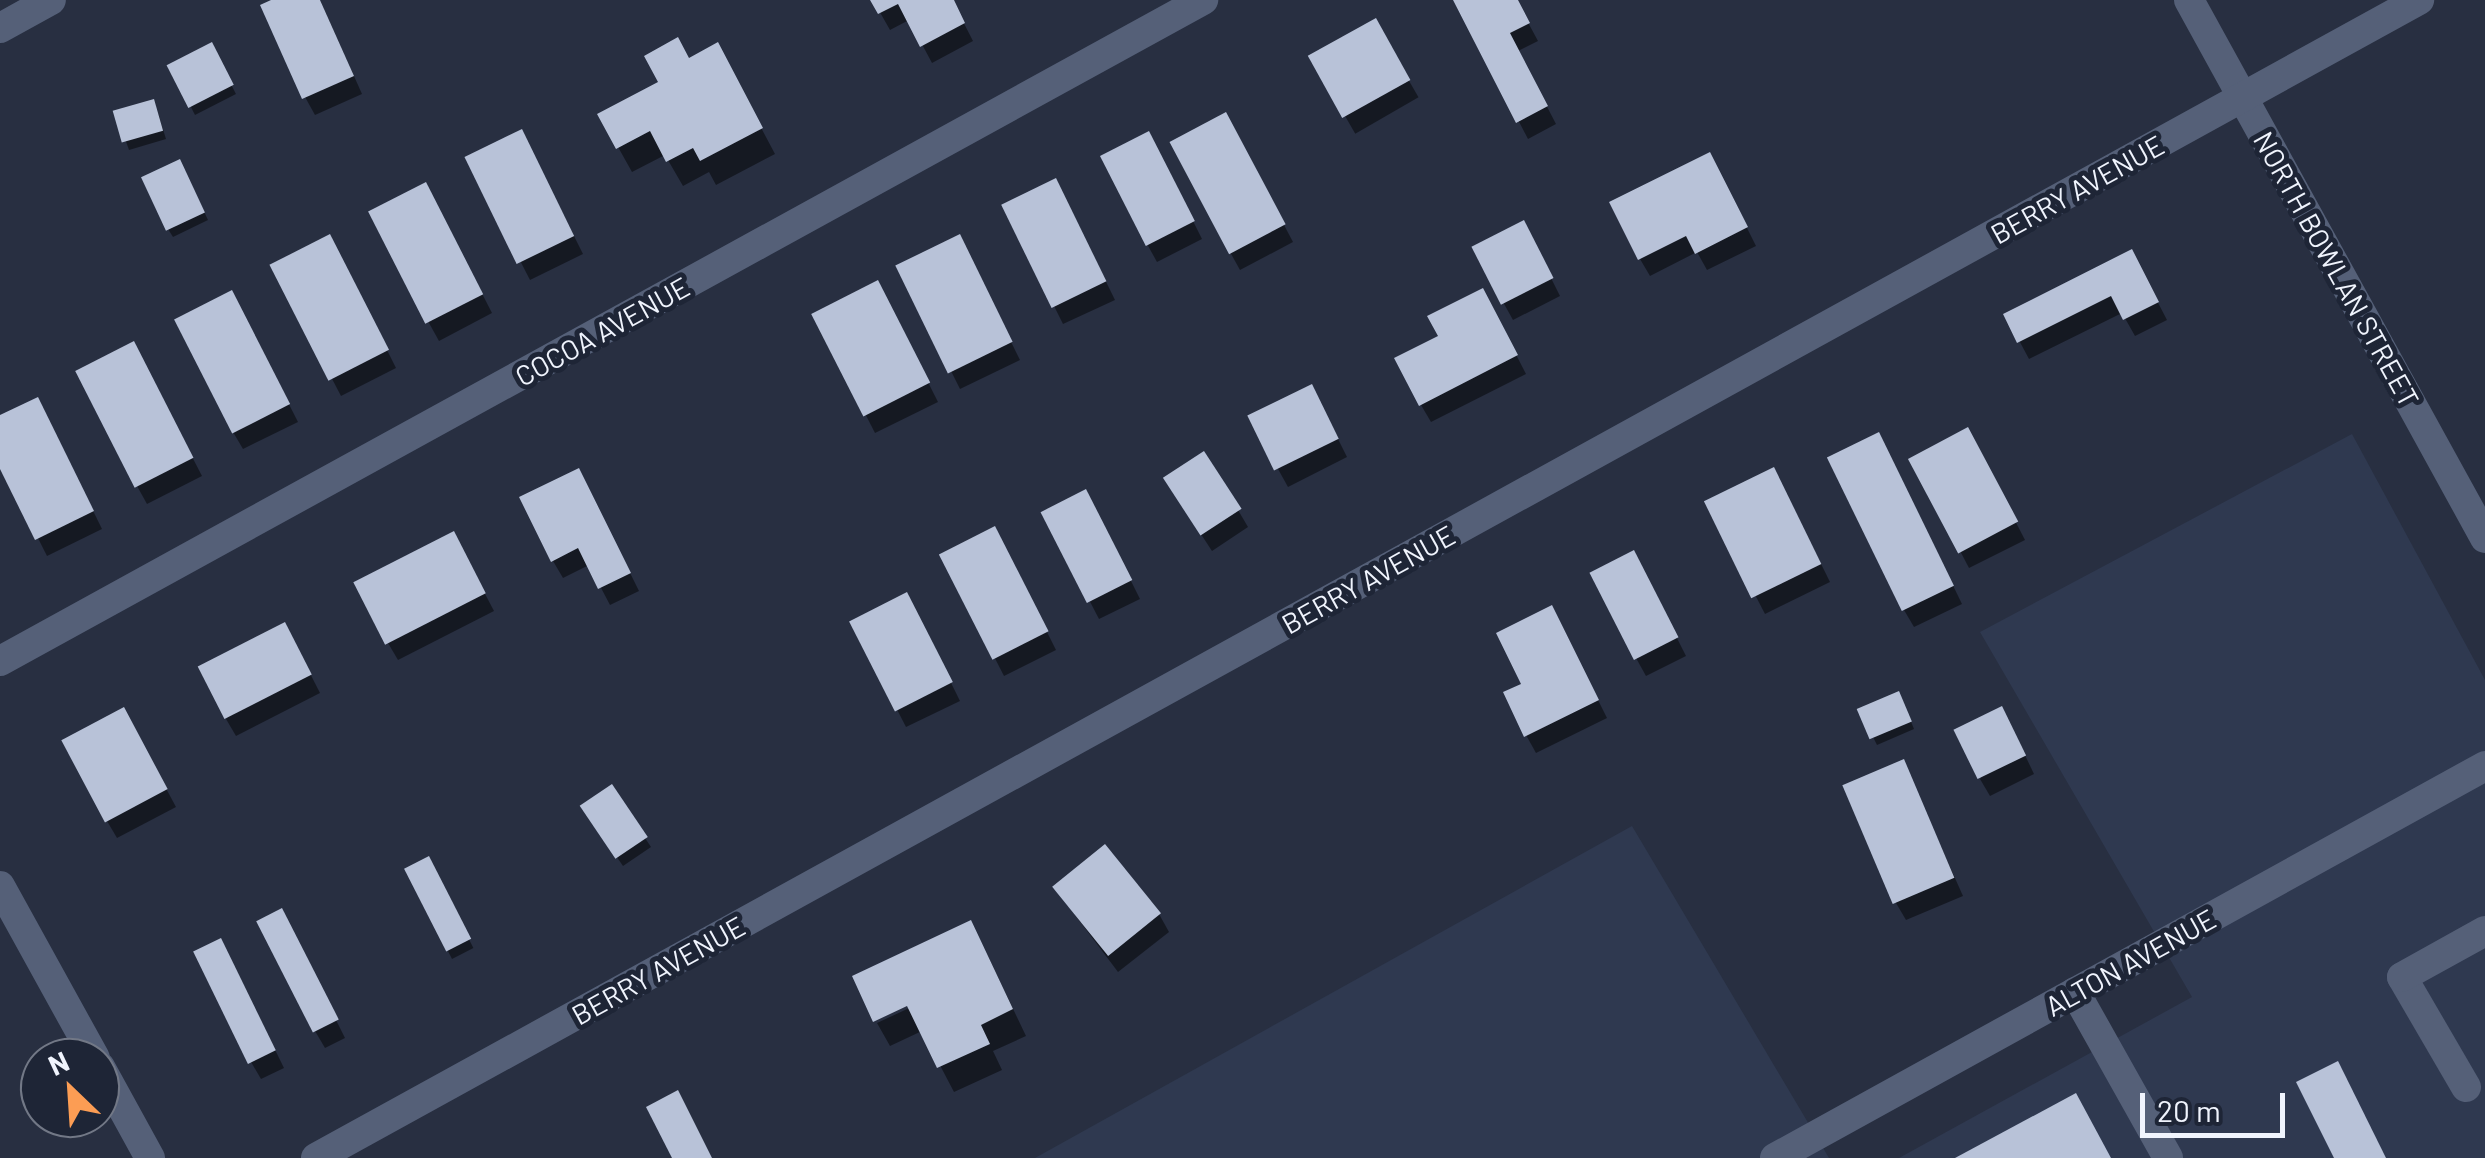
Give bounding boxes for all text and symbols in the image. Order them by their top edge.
street label: NORTH BOWLAN STREET [2247,125,2427,413]
street label: BERRY AVENUE [1985,128,2169,250]
street label: COCOA AVENUE [509,269,695,393]
street label: BERRY AVENUE [1276,518,1460,640]
street label: ALTON AVENUE [2039,901,2221,1023]
street label: BERRY AVENUE [566,909,750,1031]
north arrow [20,1038,120,1138]
text: N [43,1043,74,1082]
scale bar [2145,1073,2290,1135]
text: 20 m [2157,1092,2221,1128]

